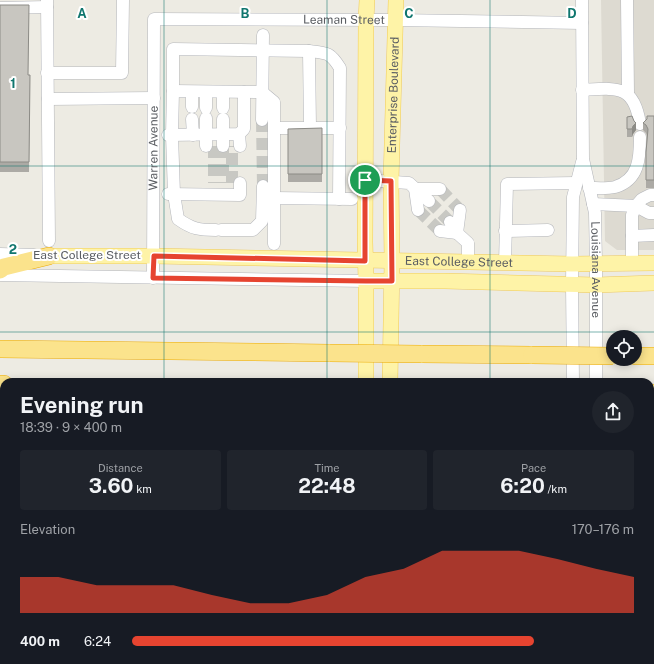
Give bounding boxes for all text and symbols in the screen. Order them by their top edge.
text: A [77,6,87,21]
text: B [241,6,250,21]
text: C [404,6,414,21]
text: D [567,6,577,21]
street label: Leaman Street [303,13,385,27]
street label: Enterprise Boulevard [385,36,402,154]
text: 1 [10,76,16,91]
street label: Warren Avenue [146,105,161,190]
pin [348,163,382,197]
icon: arrive [354,169,376,191]
street label: Louisiana Avenue [588,221,603,318]
text: 2 [9,242,17,257]
street label: East College Street [33,248,141,262]
street label: East College Street [405,254,513,270]
map controls [606,330,642,366]
button: locate [606,330,642,366]
button: share [592,391,634,433]
text: Evening run [20,392,144,418]
text: 18:39 · 9 × 400 m [20,420,122,435]
text: Distance [98,462,143,474]
text: Time [314,462,340,474]
text: Pace [521,462,546,474]
text: 3.60 [89,474,134,498]
text: 22:48 [298,474,356,498]
text: 6:20 [500,474,545,498]
text: km [134,483,152,495]
text: /km [545,483,567,495]
text: Elevation [20,522,75,537]
text: 170–176 m [572,522,634,537]
text: 400 m [20,634,60,649]
text: 6:24 [84,634,111,649]

